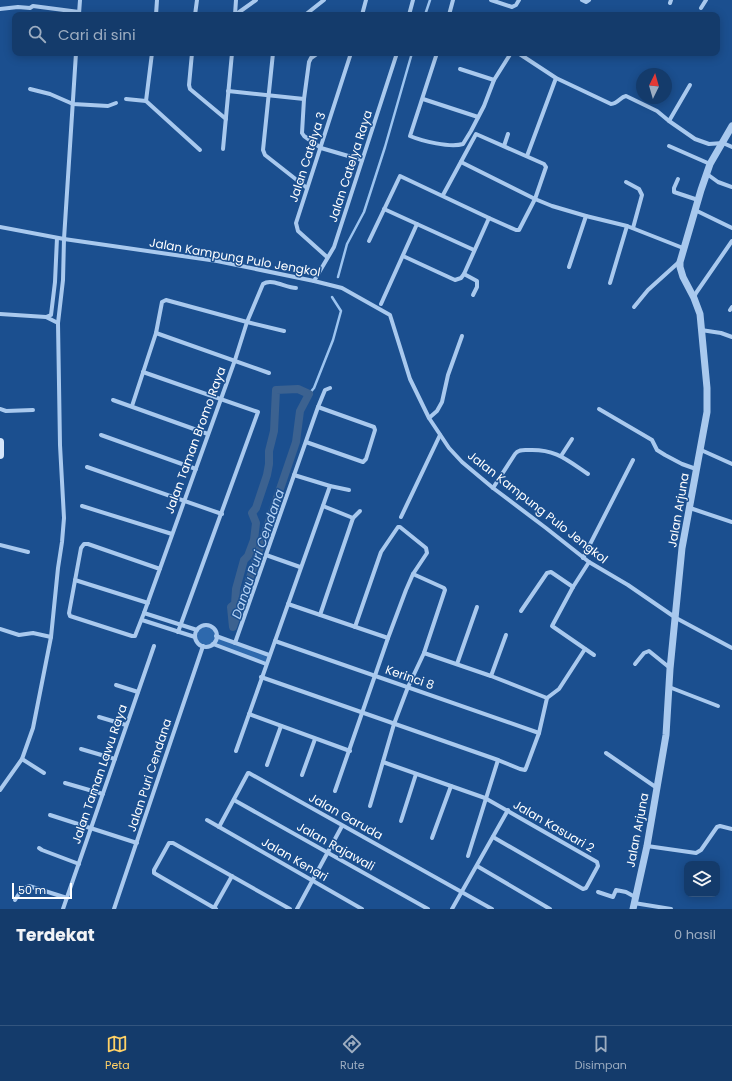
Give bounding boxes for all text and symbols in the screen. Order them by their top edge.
search box [12,12,720,56]
icon: search [26,23,48,45]
text: Cari di sini [58,24,136,45]
north arrow [636,68,672,104]
street label: Jalan Catelya Raya [324,108,376,224]
street label: Jalan Catelya 3 [284,110,330,204]
street label: Jalan Kampung Pulo Jengkol [148,234,322,280]
street label: Jalan Taman Bromo Raya [160,364,230,516]
street label: Jalan Kampung Pulo Jengkol [464,447,612,567]
street label: Jalan Arjuna [663,471,693,549]
water label: Danau Puri Cendana [227,486,289,621]
street label: Kerinci 8 [383,661,437,693]
street label: Jalan Taman Lawu Raya [67,702,131,846]
street label: Jalan Puri Cendana [123,716,175,834]
street label: Jalan Garuda [306,789,386,843]
street label: Jalan Arjuna [621,791,653,869]
street label: Jalan Kasuari 2 [510,796,598,856]
street label: Jalan Rajawali [294,818,378,874]
street label: Jalan Kenari [259,833,331,885]
map controls [684,861,720,897]
button: layers [684,861,720,897]
scale bar [12,881,72,900]
text: 50 m [18,882,46,898]
text: Terdekat [16,923,95,947]
text: 0 hasil [674,925,716,944]
tab: Peta [105,1033,130,1074]
tab: Rute [340,1033,365,1074]
tab: Disimpan [575,1033,627,1074]

